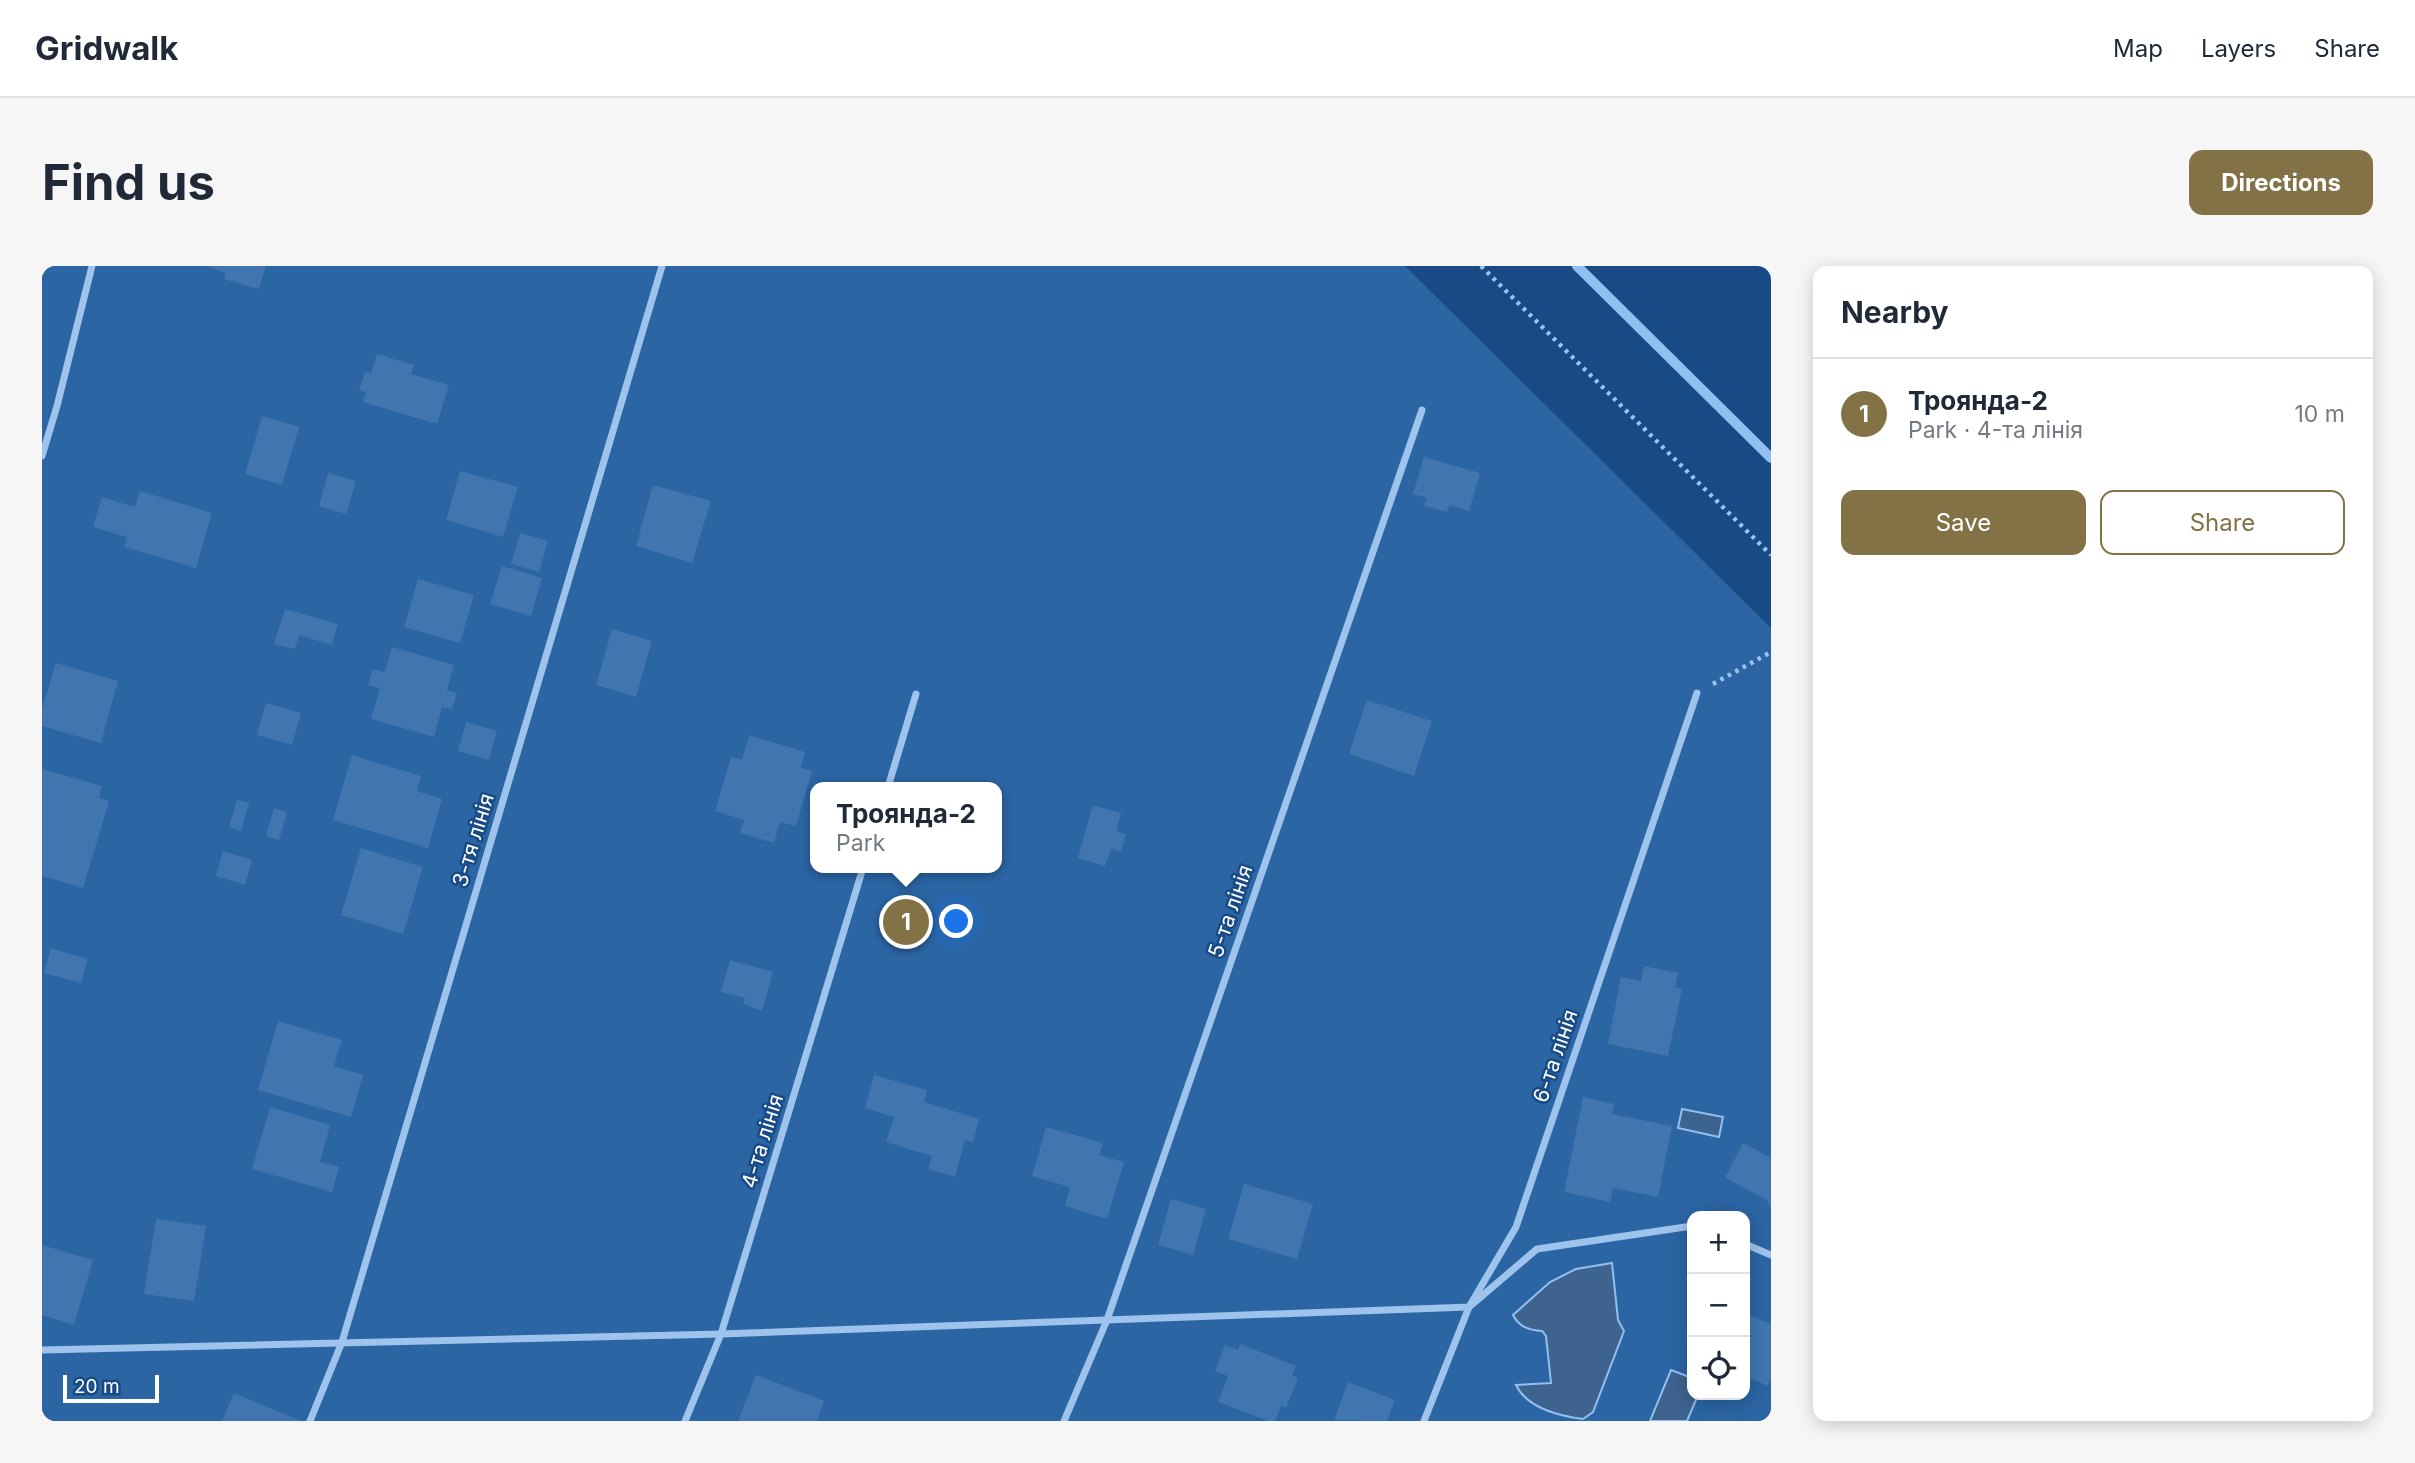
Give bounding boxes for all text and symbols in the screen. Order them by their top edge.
text: Gridwalk [35,28,178,68]
text: Map [2113,34,2163,63]
text: Layers [2201,34,2276,63]
text: Share [2314,34,2380,63]
button: Directions [2189,150,2373,215]
text: Find us [42,153,215,212]
text: Nearby [1841,294,1949,330]
text: Троянда-2 [1908,385,2048,416]
text: 1 [1859,400,1869,428]
text: 10 m [2295,400,2345,428]
text: Park · 4-та лінія [1908,416,2083,444]
button: Save [1841,490,2086,555]
button: Share [2100,490,2345,555]
popup [810,782,1002,873]
street label: 3-тя лінія [447,790,499,890]
text: Троянда-2 [836,798,976,829]
text: Park [836,829,885,857]
street label: 5-та лінія [1203,861,1257,961]
pin: 1 [883,896,929,948]
your location [939,904,973,938]
street label: 6-та лінія [1527,1006,1583,1106]
street label: 4-та лінія [736,1091,788,1191]
map controls [1687,1211,1750,1400]
button: + [1687,1211,1750,1274]
button: − [1687,1274,1750,1337]
button: locate [1687,1337,1750,1400]
scale bar [63,1372,159,1404]
text: 20 m [74,1375,120,1398]

